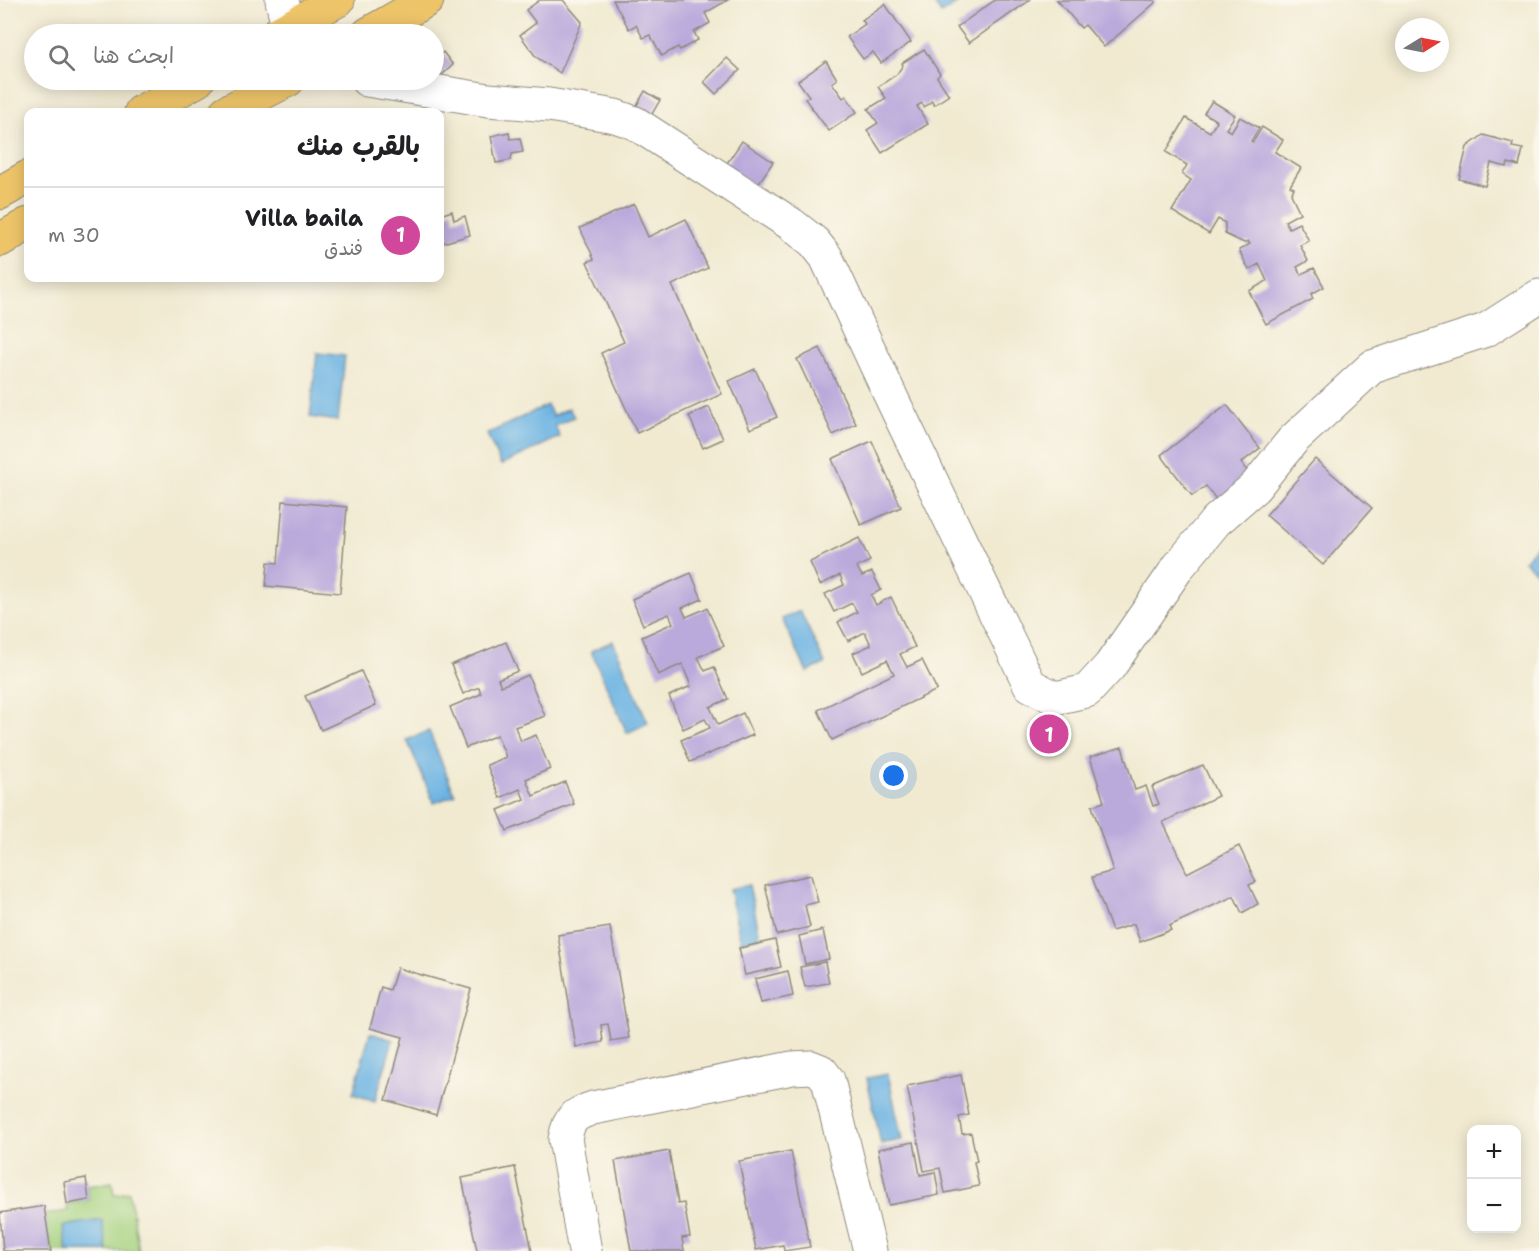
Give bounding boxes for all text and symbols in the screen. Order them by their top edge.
north arrow [1395,18,1449,72]
search box [24,24,444,90]
icon: search [45,41,78,74]
text: ابحث هنا [93,41,174,70]
text: بالقرب منك [297,128,420,163]
text: Villa baila [245,204,363,233]
text: 30 m [48,222,100,248]
text: 1 [396,222,405,248]
text: فندق [324,235,363,261]
pin: 1 [1030,712,1068,756]
your location [879,761,908,790]
map controls [1467,1125,1521,1233]
button: + [1467,1125,1521,1179]
button: − [1467,1179,1521,1233]

